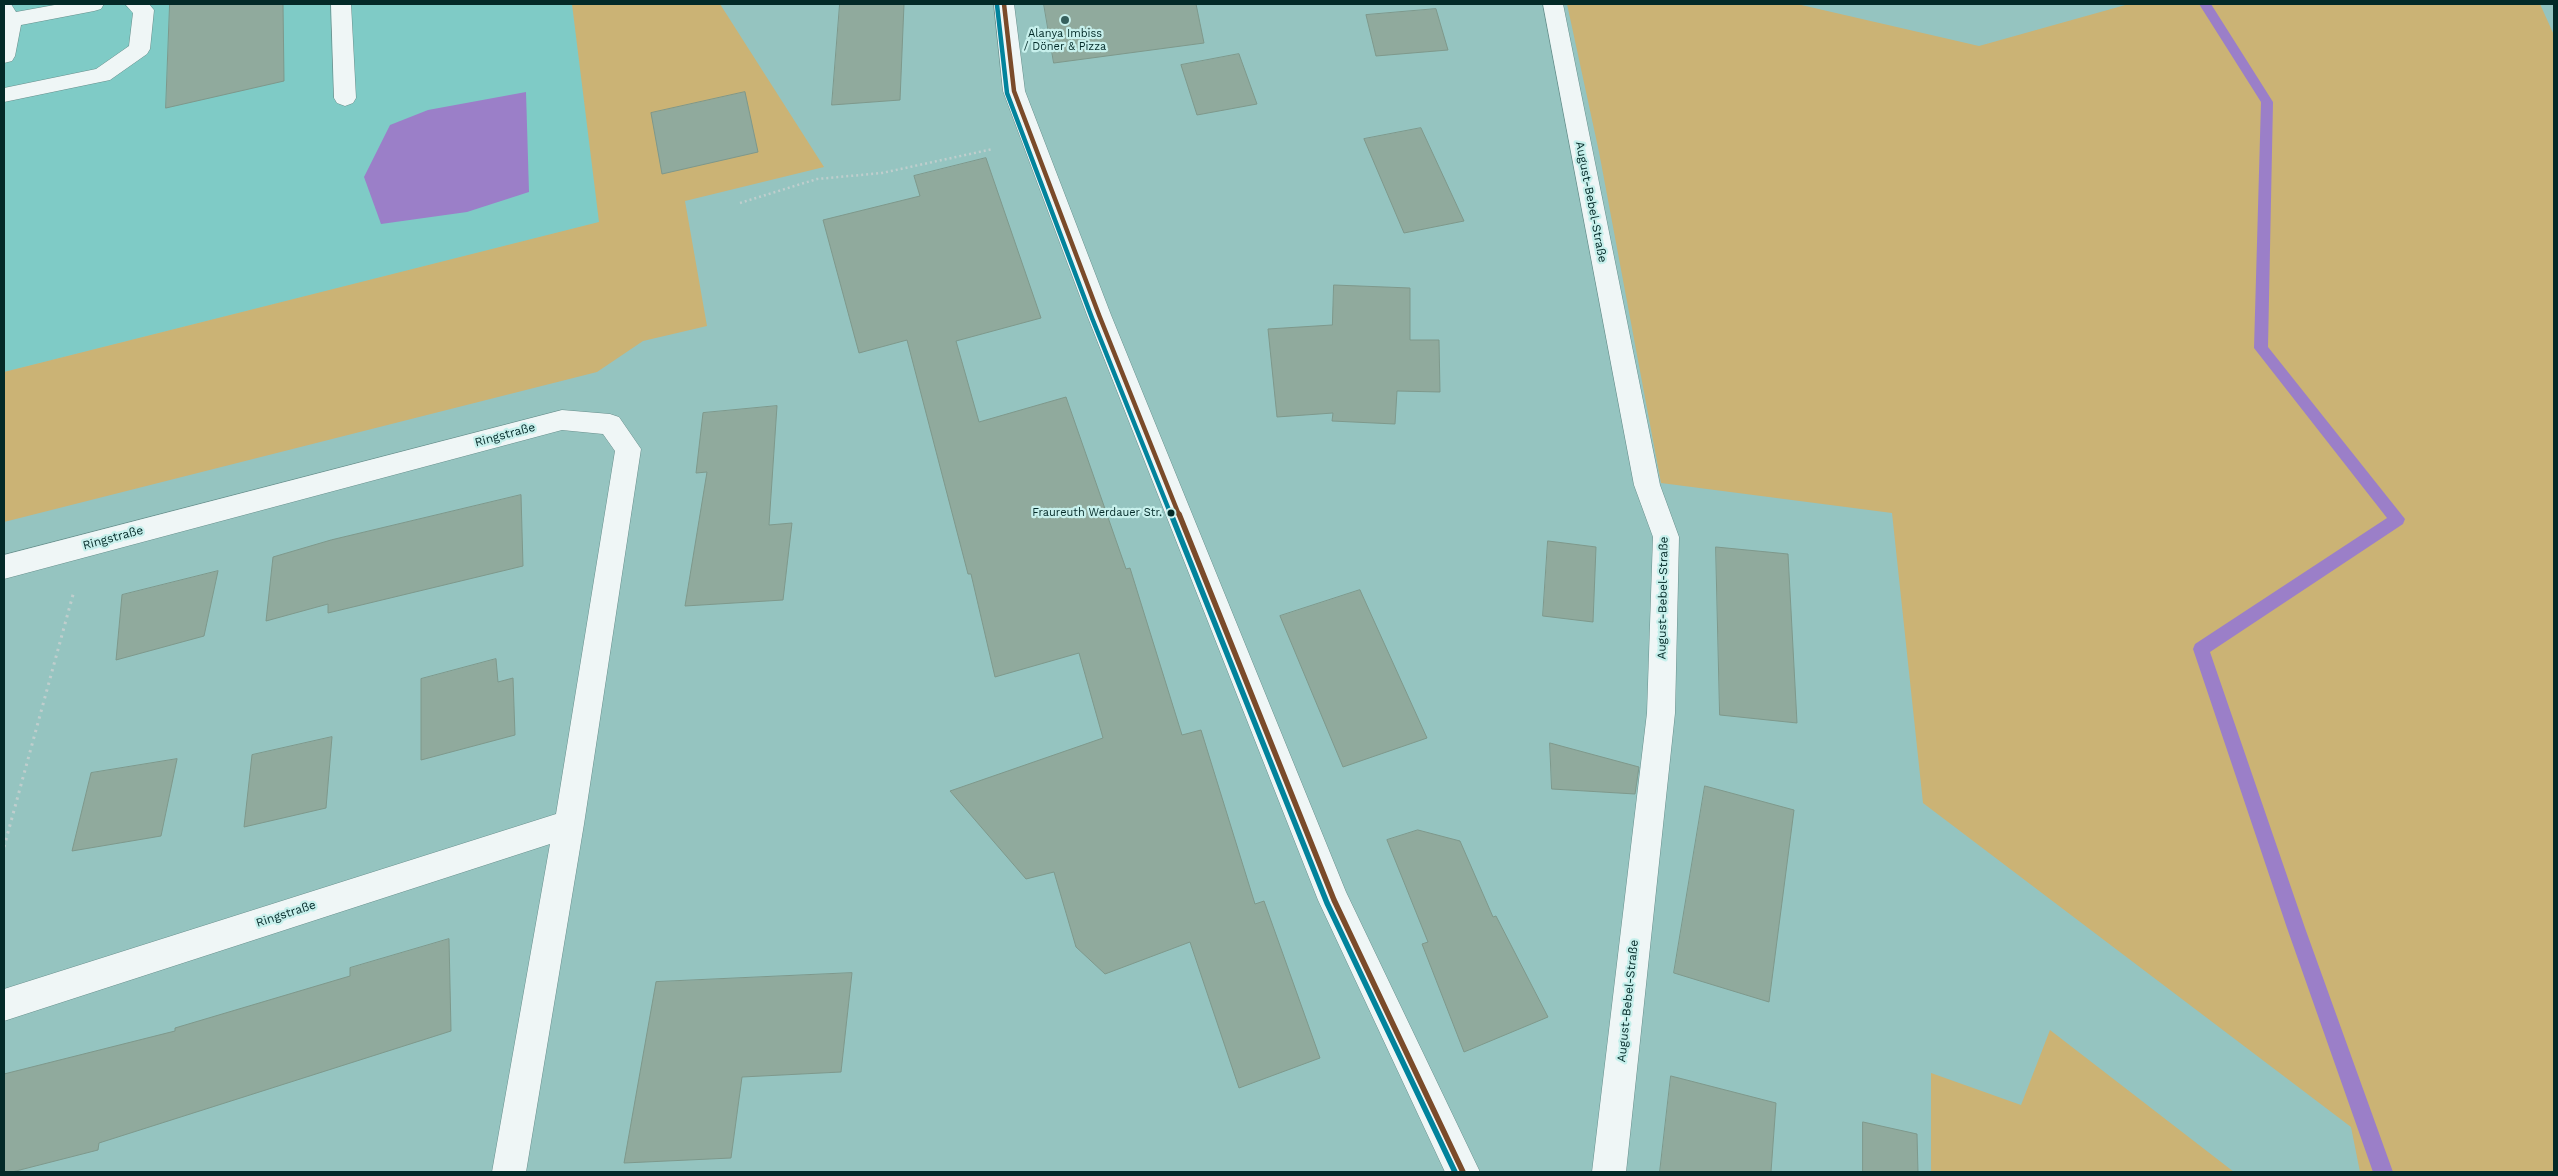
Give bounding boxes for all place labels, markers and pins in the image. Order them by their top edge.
marker: Alanya Imbiss / Döner & Pizza [1059,14,1071,26]
place label: Alanya Imbiss / Döner & Pizza [1024,27,1106,53]
place label: Fraureuth Werdauer Str. [1032,506,1162,520]
marker: Fraureuth Werdauer Str. [1166,508,1176,518]

